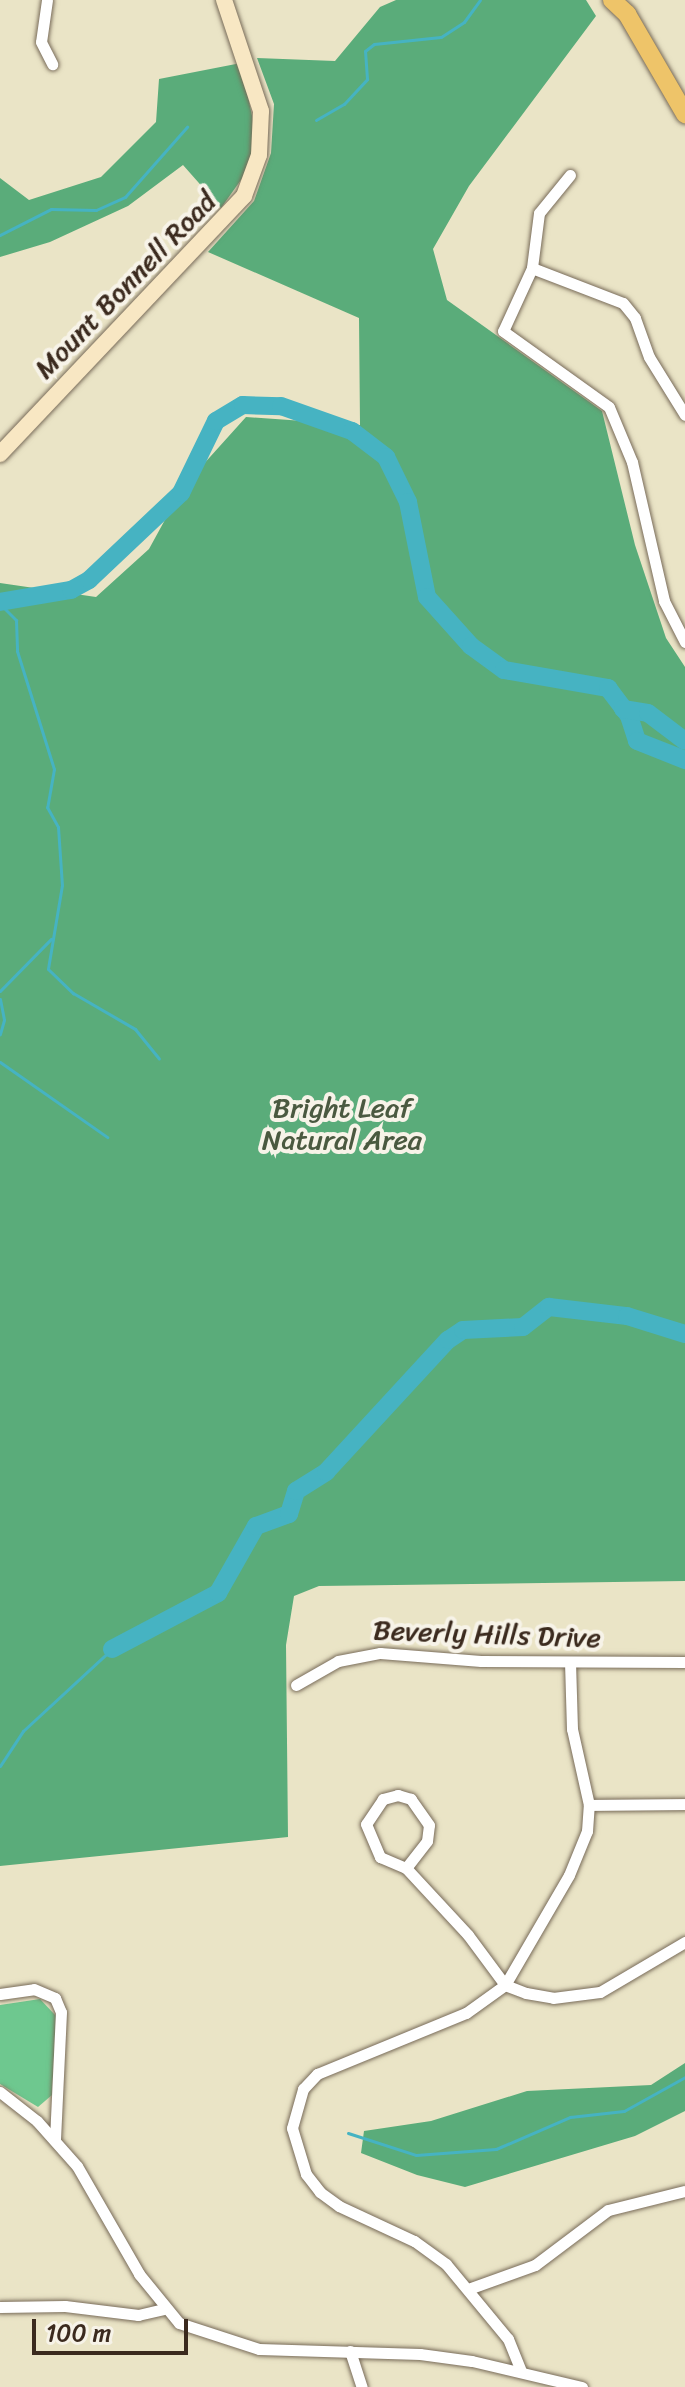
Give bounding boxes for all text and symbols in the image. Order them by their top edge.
street label: Mount Bonnell Road [27,185,223,385]
park label: Bright Leaf Natural Area [262,1091,422,1157]
street label: Beverly Hills Drive [373,1613,601,1655]
scale bar [36,2303,192,2353]
text: 100 m [46,2312,111,2354]

